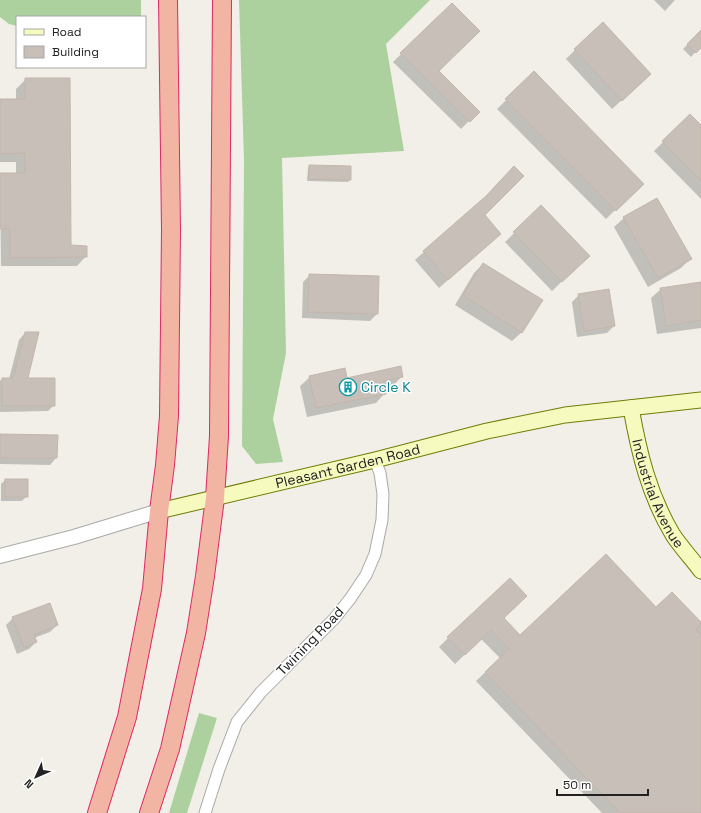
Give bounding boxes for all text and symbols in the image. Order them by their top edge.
legend [16,16,146,68]
text: Road [52,24,81,40]
text: Building [52,44,99,60]
building icon: Circle K [338,377,358,397]
place label: Circle K [361,378,411,396]
street label: Industrial Avenue [628,437,688,551]
street label: Pleasant Garden Road [274,440,422,492]
street label: Twining Road [272,603,348,679]
north arrow [16,757,56,797]
scale bar [557,771,648,797]
text: N [21,777,36,792]
text: 50 m [563,777,591,793]

